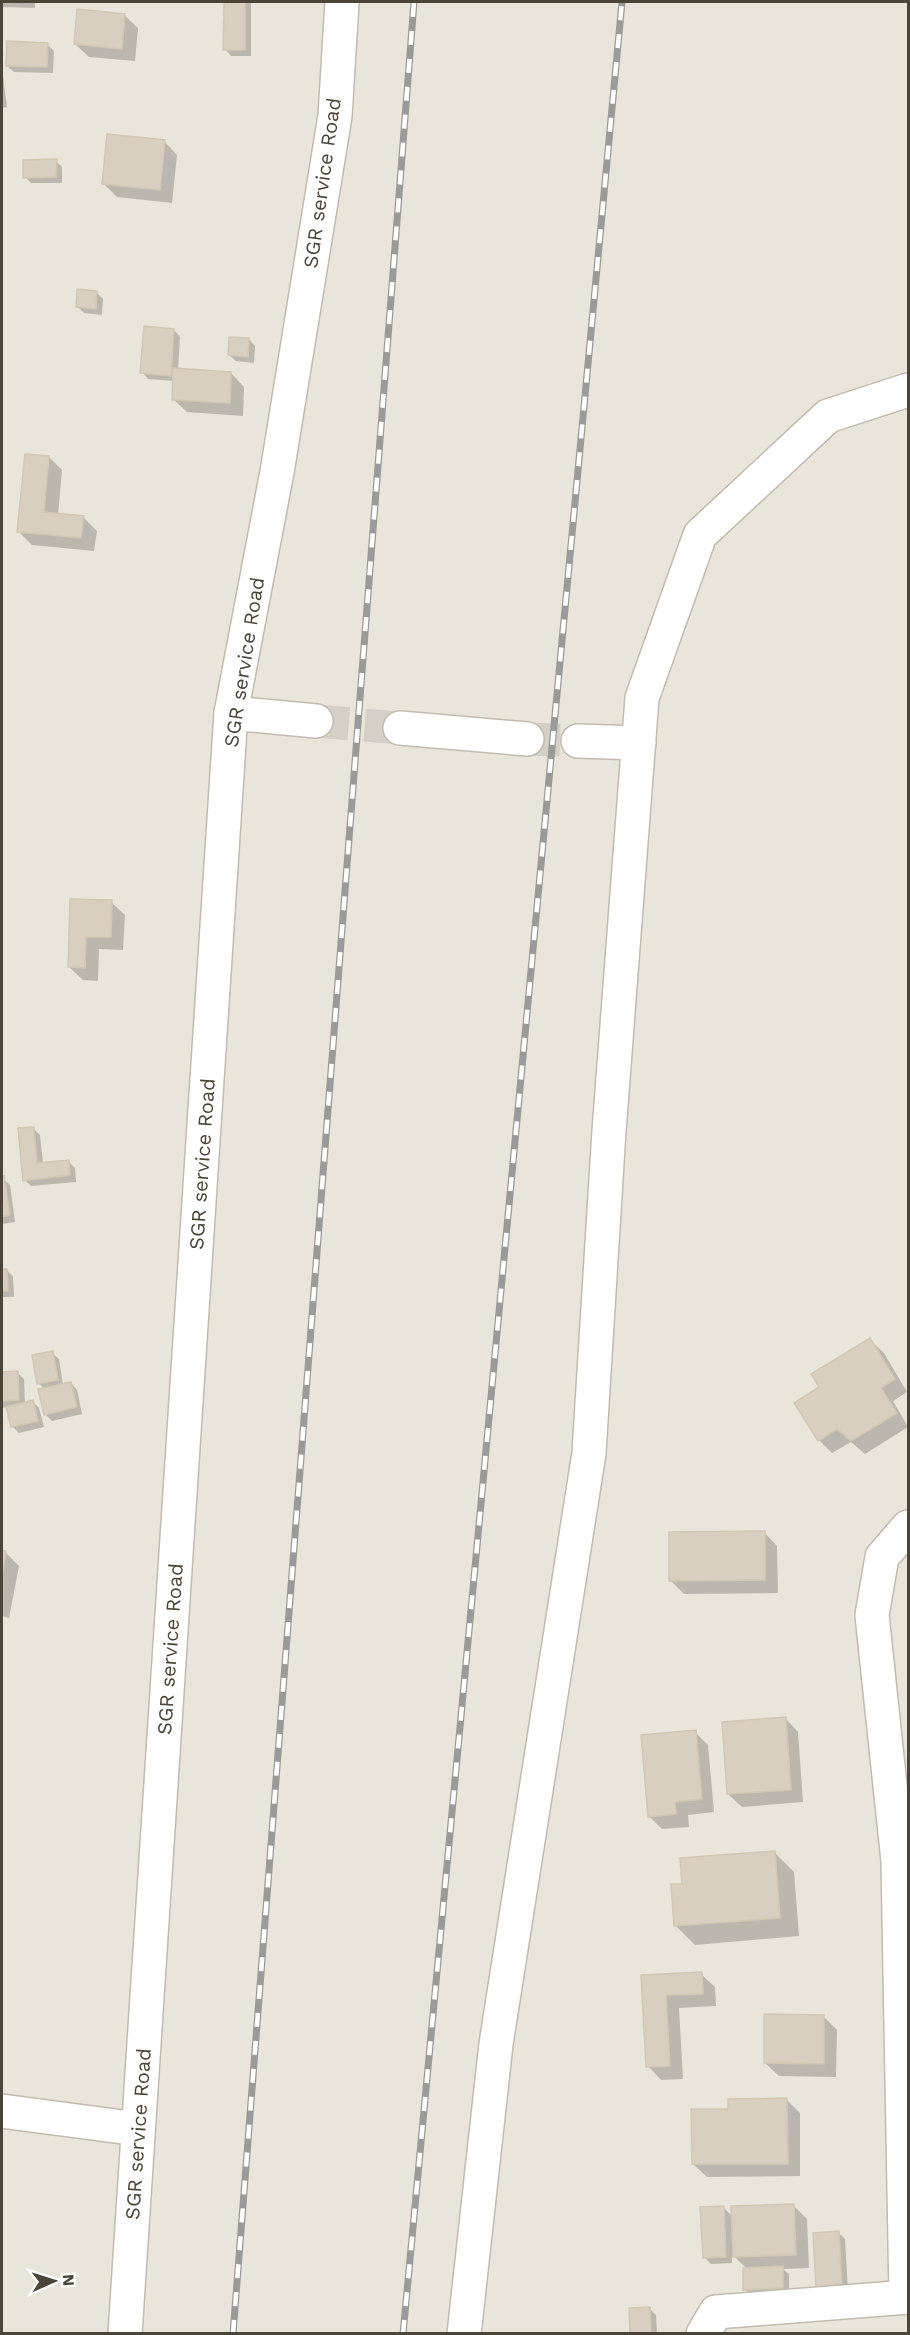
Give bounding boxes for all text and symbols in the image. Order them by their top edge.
street label: SGR service Road [298,96,346,270]
street label: SGR service Road [219,575,269,749]
street label: SGR service Road [184,1077,220,1251]
street label: SGR service Road [152,1562,188,1736]
street label: SGR service Road [120,2047,156,2221]
north arrow [24,2251,84,2311]
text: N [59,2274,78,2287]

